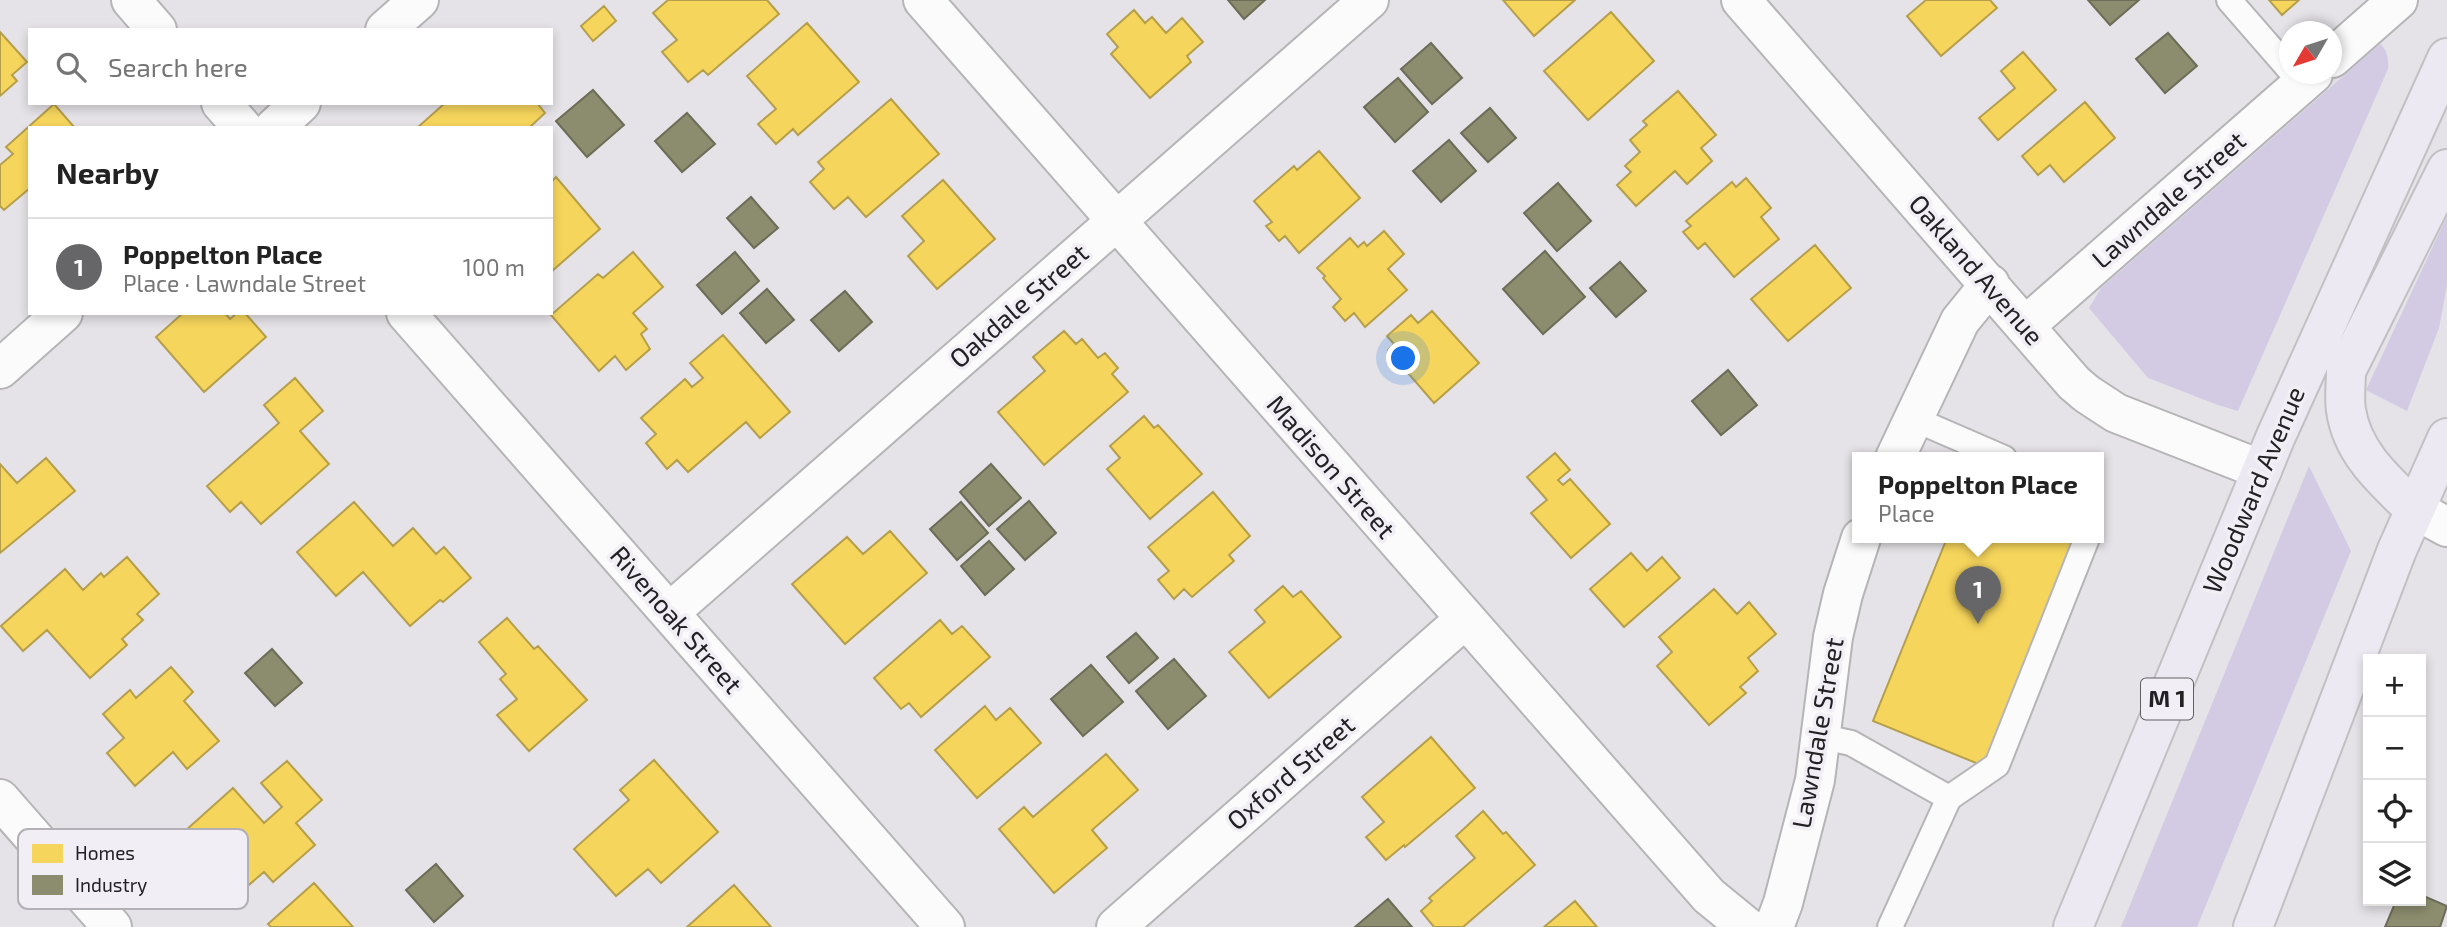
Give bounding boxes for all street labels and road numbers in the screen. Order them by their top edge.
street label: Lawndale Street [2085,124,2251,274]
street label: Oakland Avenue [1903,187,2051,351]
street label: Oakdale Street [942,236,1094,373]
street label: Woodward Avenue [2195,381,2310,597]
street label: Madison Street [1262,388,1403,544]
street label: Rivenoak Street [605,539,750,699]
street label: Lawndale Street [1784,635,1849,831]
road number: M 1 [2141,678,2193,720]
street label: Oxford Street [1220,708,1360,836]

